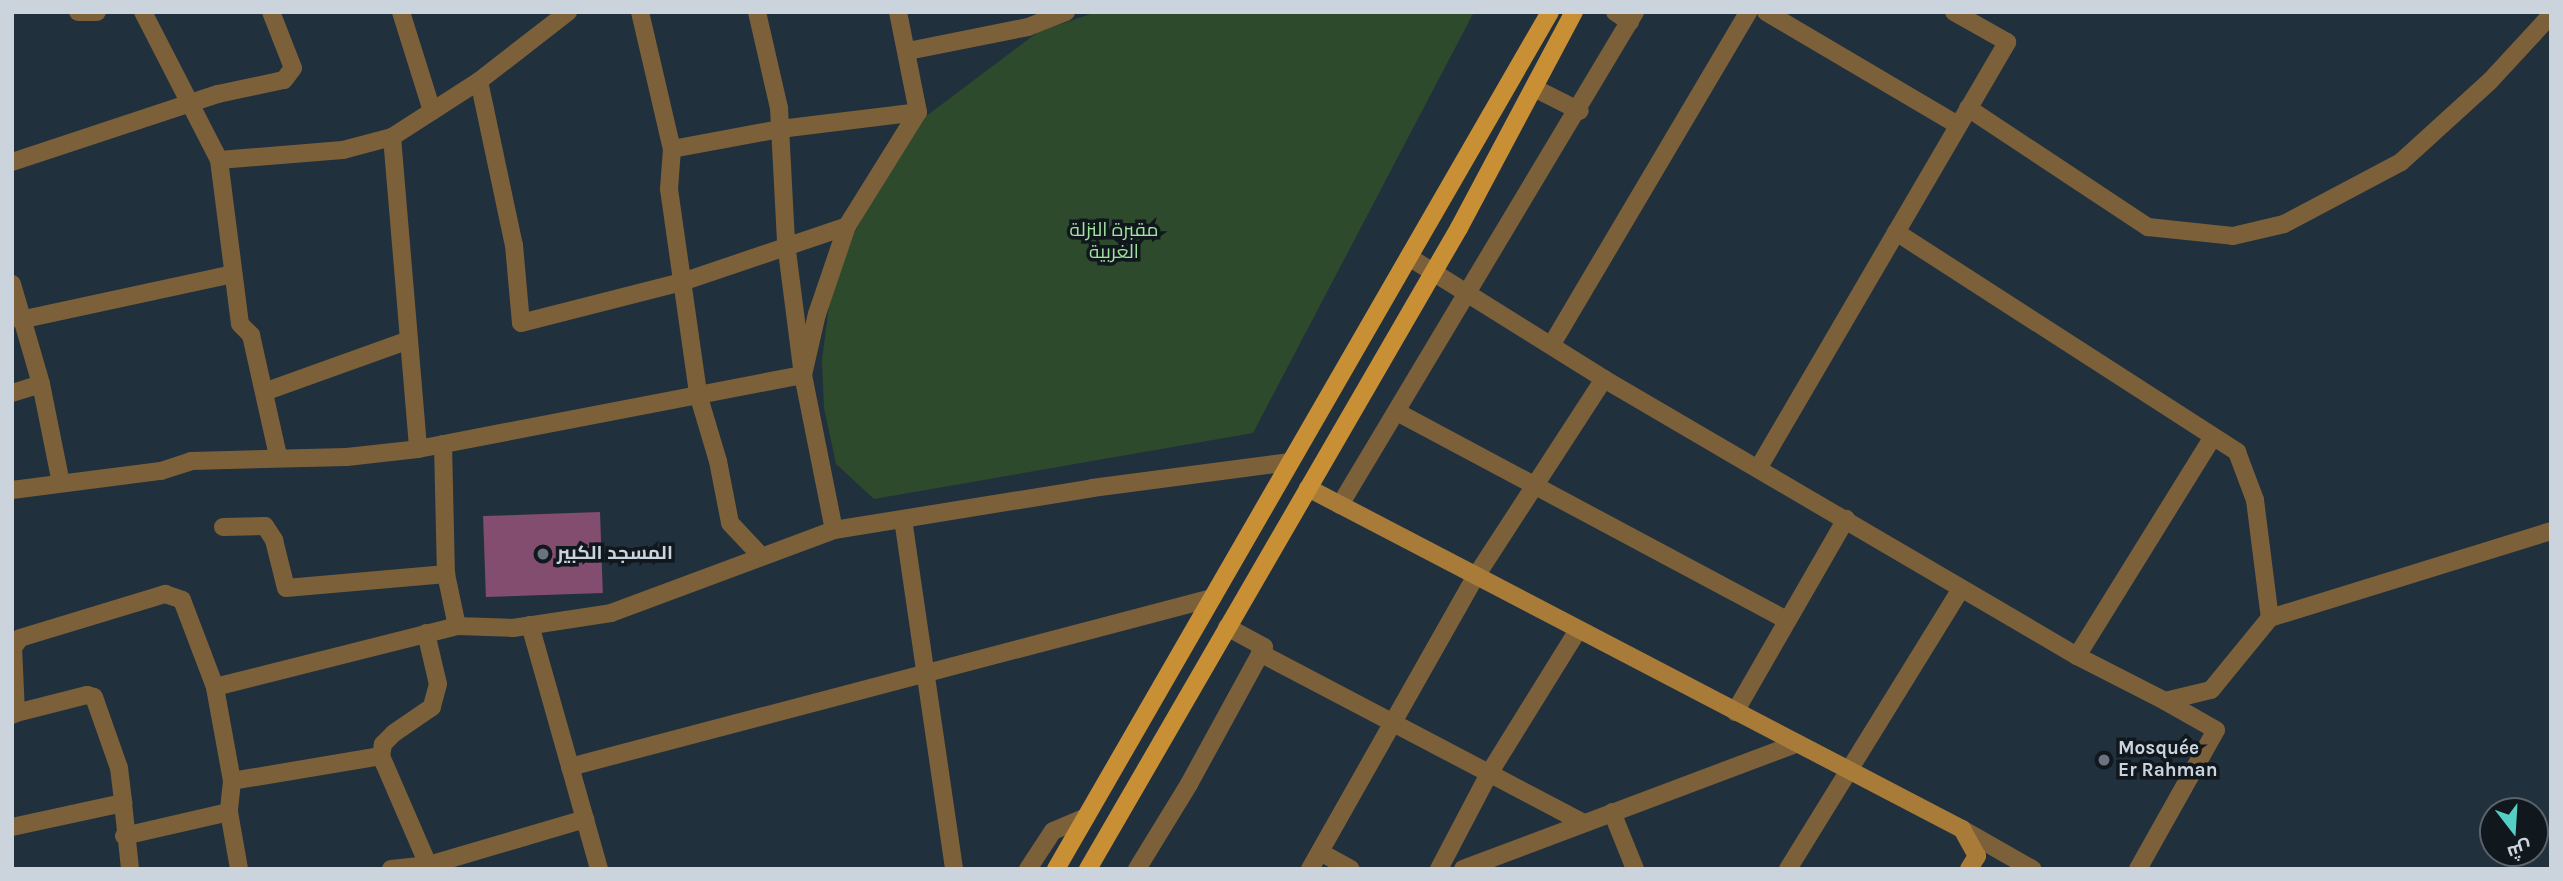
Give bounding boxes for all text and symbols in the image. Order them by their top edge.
park label: مقبرة النزلة الغربية [1069,220,1159,264]
place label: المسجد الكبير [557,543,673,565]
marker: المسجد الكبير [535,546,551,562]
place label: Mosquée Er Rahman [2118,738,2218,782]
marker: Mosquée Er Rahman [2096,752,2112,768]
north arrow [2479,797,2549,867]
text: ش [2505,836,2534,864]

